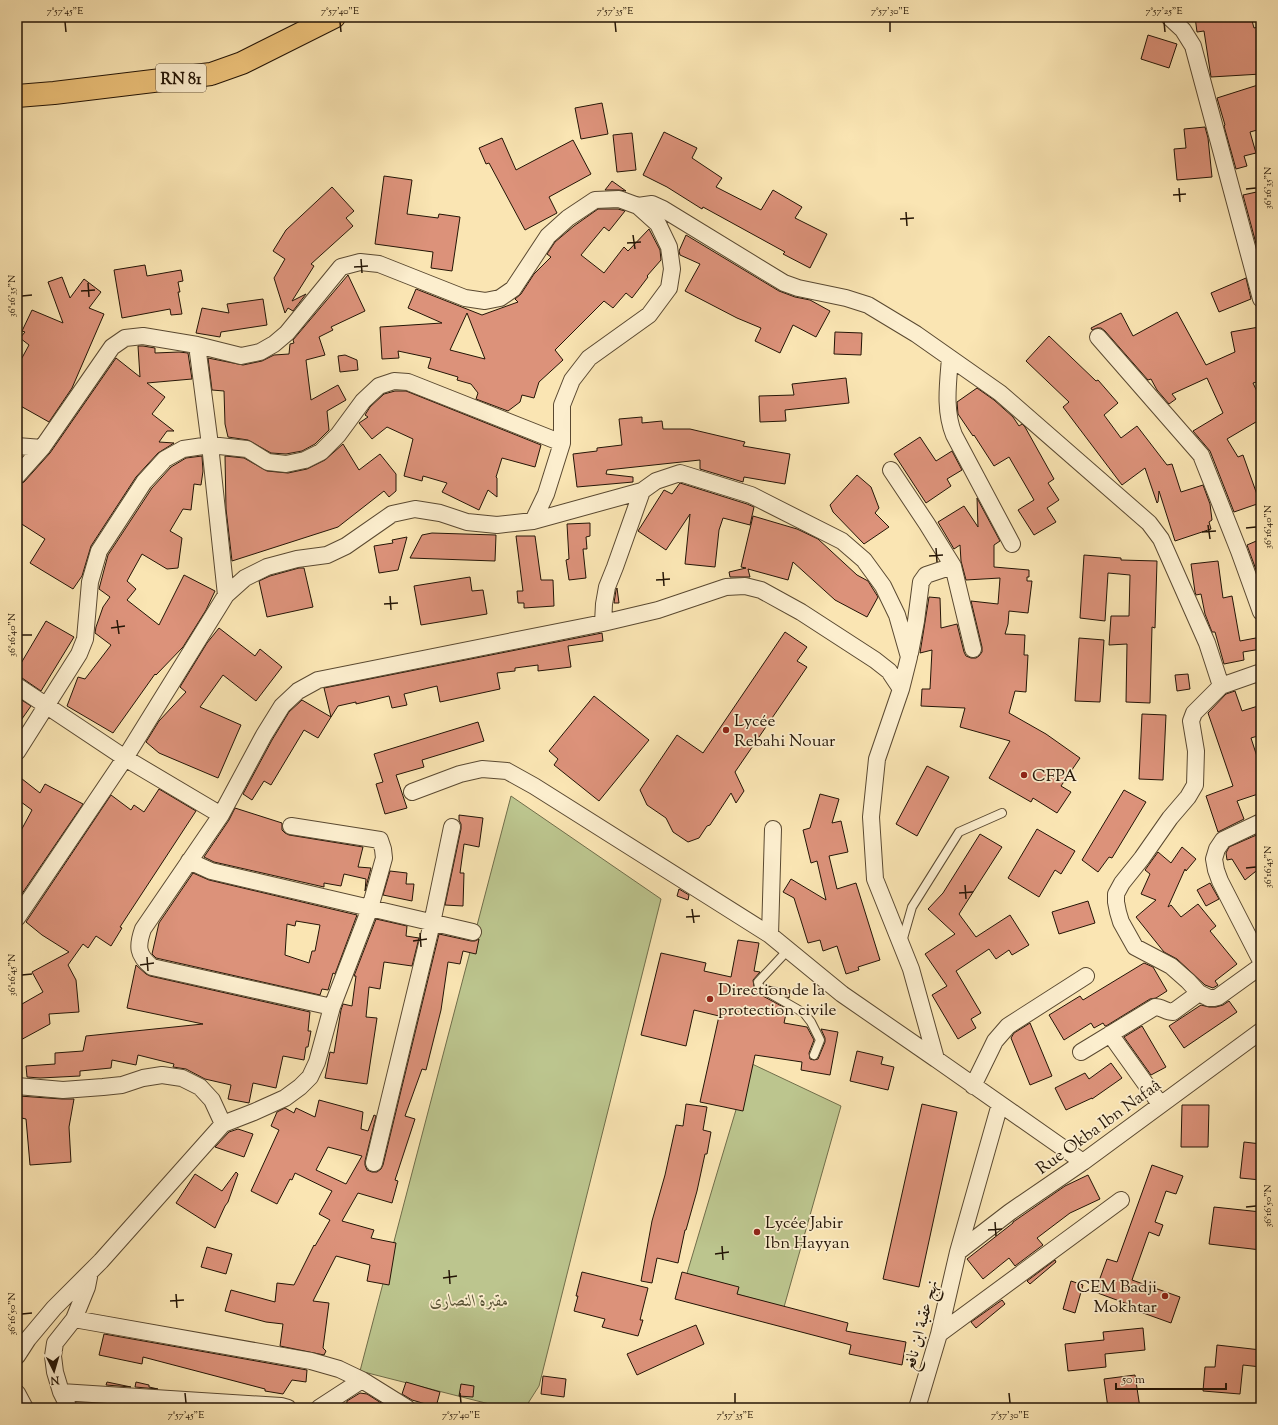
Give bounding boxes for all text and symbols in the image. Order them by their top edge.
text: 7°57'45"E [47,4,83,19]
text: 7°57'40"E [321,4,359,19]
text: 7°57'35"E [597,4,633,19]
text: 7°57'30"E [871,4,909,19]
text: 7°57'25"E [1146,4,1183,19]
road number: RN 81 [156,64,206,92]
text: 36°16'35"N [1261,167,1276,209]
text: 36°16'35"N [5,275,20,317]
text: 36°16'40"N [1261,505,1276,549]
text: 36°16'40"N [5,613,20,657]
place label: Lycée Rebahi Nouar [734,710,836,754]
marker: Lycée Rebahi Nouar [721,725,731,735]
place label: CFPA [1032,765,1077,789]
marker: CFPA [1019,770,1029,780]
text: 36°16'45"N [1261,846,1276,888]
text: 36°16'45"N [5,954,20,996]
place label: Direction de la protection civile [718,979,837,1023]
marker: Direction de la protection civile [705,994,715,1004]
street label: Rue Okba Ibn Nafaâ [1032,1074,1167,1181]
text: 36°16'50"N [1261,1184,1276,1228]
place label: Lycée Jabir Ibn Hayyan [765,1212,850,1256]
marker: Lycée Jabir Ibn Hayyan [752,1227,762,1237]
place label: CEM Badji Mokhtar [1076,1276,1158,1320]
street label: نهج عقبة ابن نافع [898,1278,947,1374]
park label: مقبرة النصارى [429,1290,509,1314]
marker: CEM Badji Mokhtar [1160,1291,1170,1301]
text: 36°16'50"N [5,1292,20,1336]
north arrow [34,1351,74,1391]
scale bar [1116,1365,1226,1391]
text: 50 m [1121,1371,1145,1389]
text: N [49,1372,61,1388]
text: 7°57'45"E [168,1408,204,1423]
text: 7°57'40"E [442,1408,480,1423]
text: 7°57'35"E [717,1408,753,1423]
text: 7°57'30"E [991,1408,1029,1423]

